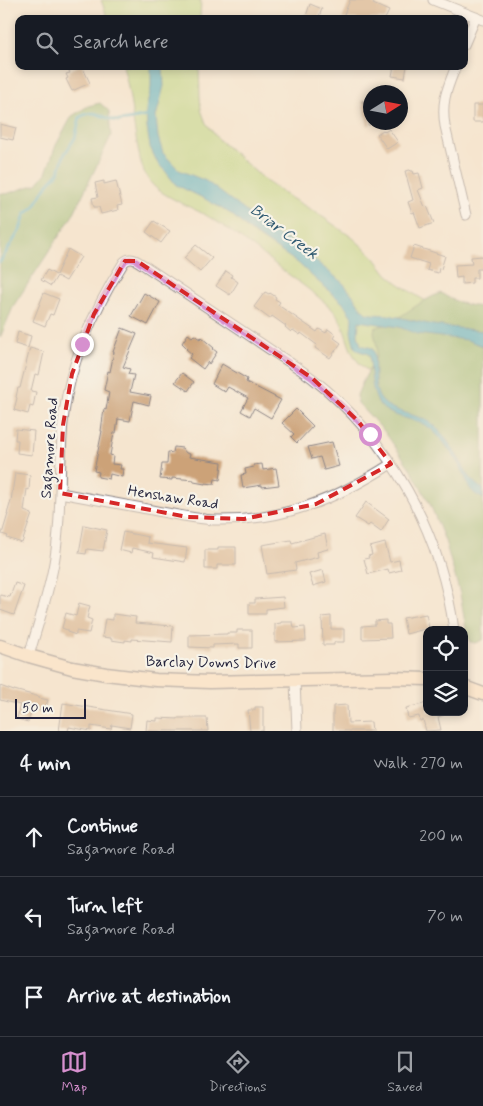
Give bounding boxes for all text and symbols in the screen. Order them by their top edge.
search box [15,15,468,70]
icon: search [33,29,61,57]
text: Search here [73,30,169,55]
north arrow [363,85,408,130]
water label: Briar Creek [246,200,322,264]
route end [71,333,94,356]
street label: Sagamore Road [36,397,64,499]
route start [359,423,382,446]
street label: Henshaw Road [126,481,220,515]
map controls [423,626,468,716]
button: locate [423,626,468,671]
street label: Barclay Downs Drive [146,652,277,674]
button: layers [423,671,468,716]
scale bar [15,696,86,719]
text: 50 m [22,699,53,717]
text: 4 min [20,750,71,778]
text: Walk · 270 m [374,753,463,774]
text: Continue [67,814,138,839]
icon: ahead [20,823,48,851]
text: 200 m [419,826,463,847]
text: Sagamore Road [67,839,175,860]
text: Turn left [67,894,143,919]
icon: left [20,903,48,931]
text: 70 m [427,906,463,927]
text: Sagamore Road [67,919,175,940]
icon: arrive [20,983,48,1011]
text: Arrive at destination [67,984,231,1009]
tab: Map [60,1048,88,1096]
tab: Directions [209,1048,267,1096]
tab: Saved [387,1048,423,1096]

